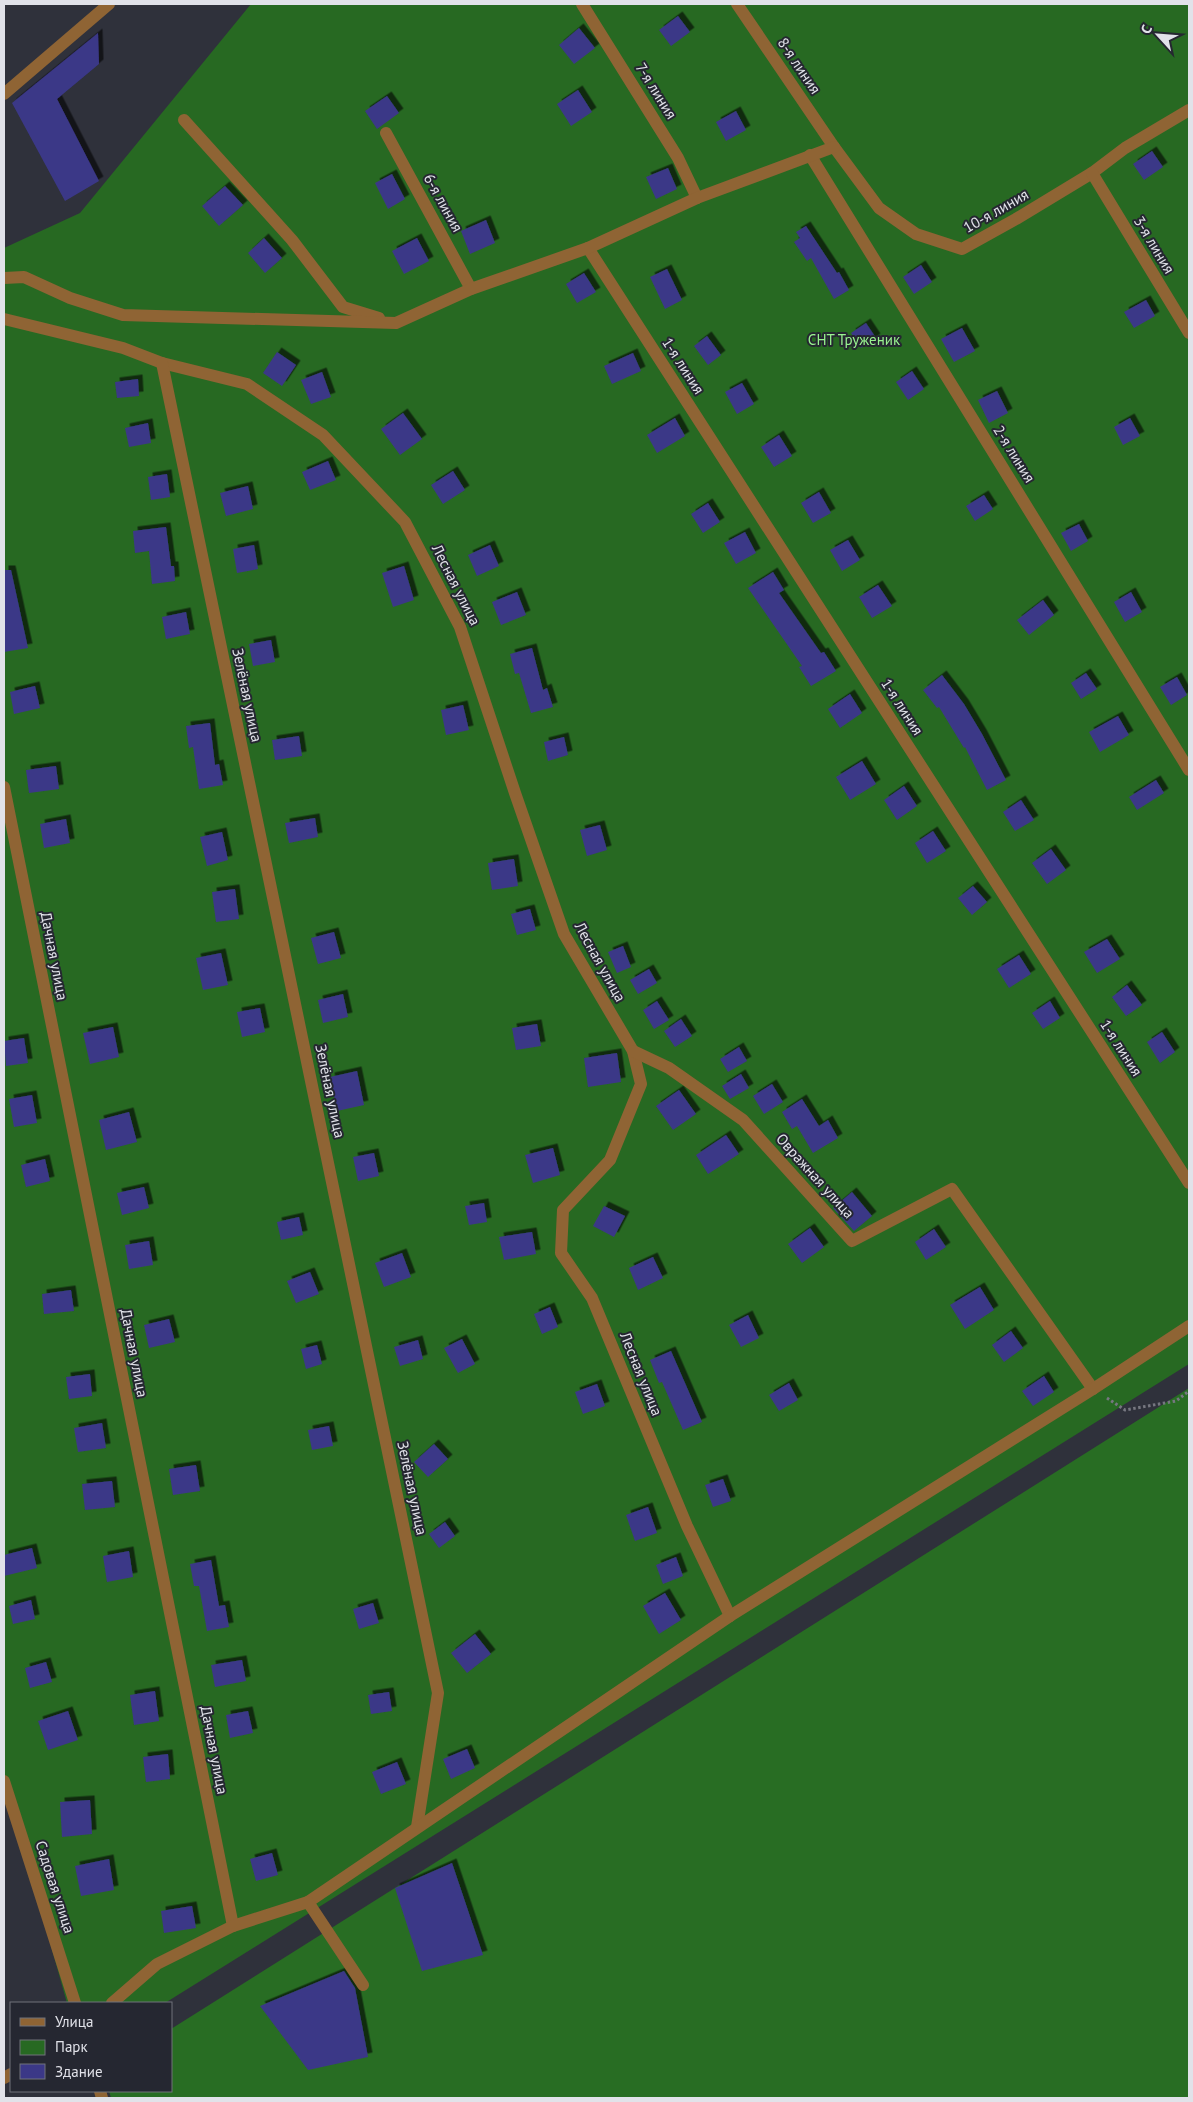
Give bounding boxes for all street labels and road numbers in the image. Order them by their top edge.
street label: 8-я линия [774,34,825,98]
street label: 7-я линия [632,59,681,122]
street label: 6-я линия [420,170,467,235]
street label: 10-я линия [960,184,1032,237]
street label: 3-я линия [1130,212,1179,277]
street label: 1-я линия [658,334,709,398]
street label: 2-я линия [989,422,1039,486]
street label: Лесная улица [427,540,485,628]
street label: Зелёная улица [228,646,267,744]
street label: 1-я линия [877,675,928,739]
street label: Дачная улица [37,910,72,1002]
street label: Лесная улица [570,918,630,1005]
street label: 1-я линия [1096,1016,1147,1080]
street label: Зелёная улица [311,1042,350,1140]
street label: Овражная улица [772,1129,859,1222]
street label: Дачная улица [117,1307,152,1399]
street label: Лесная улица [616,1328,667,1418]
street label: Зелёная улица [393,1439,432,1537]
street label: Дачная улица [197,1704,232,1796]
street label: Садовая улица [32,1838,79,1936]

